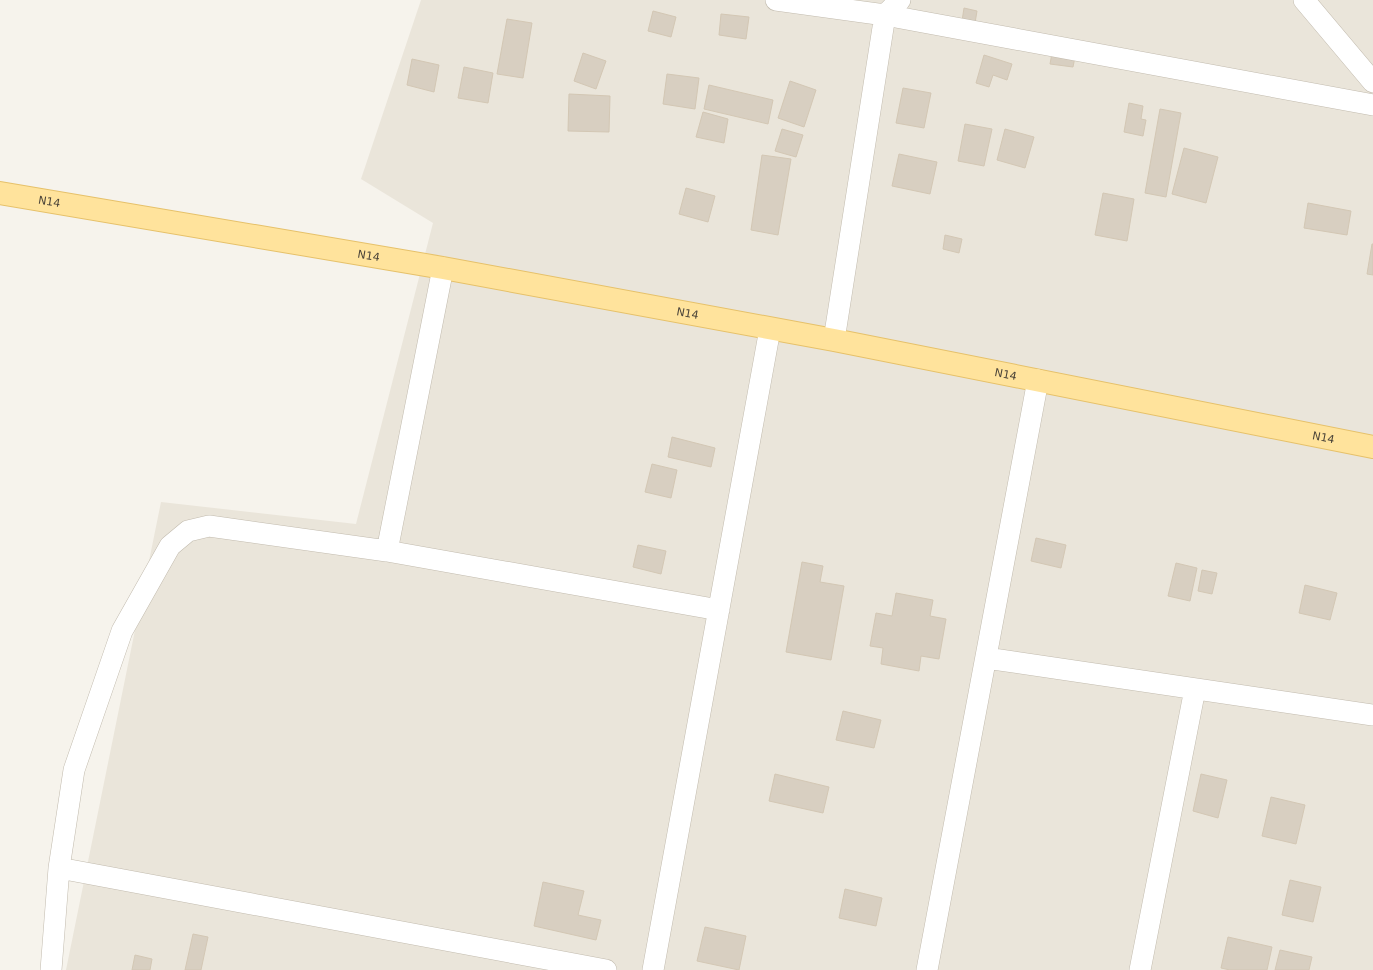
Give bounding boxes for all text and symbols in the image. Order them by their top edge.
street label: N14 [37,194,61,210]
street label: N14 [357,248,381,264]
street label: N14 [675,305,700,322]
street label: N14 [994,366,1018,383]
street label: N14 [1311,429,1336,446]

